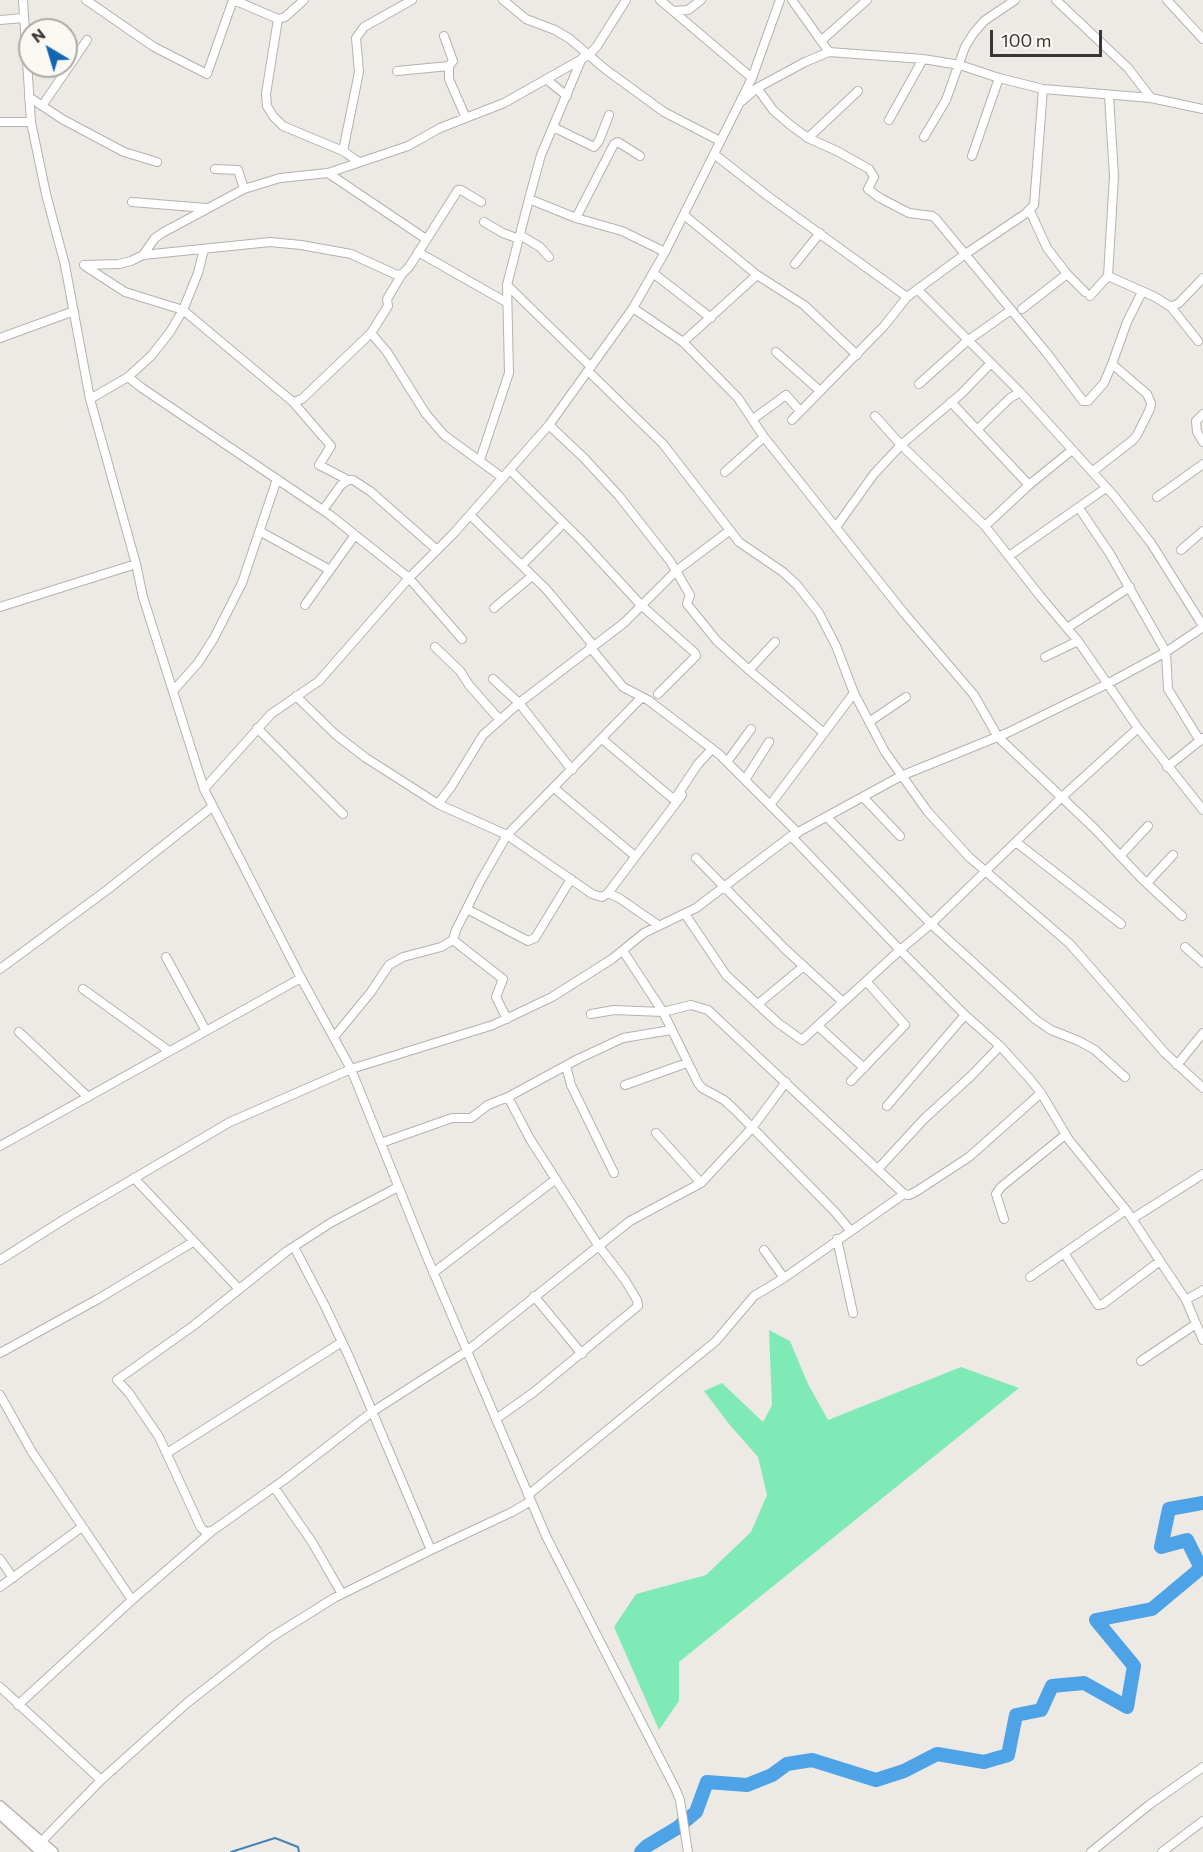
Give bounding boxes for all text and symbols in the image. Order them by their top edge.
north arrow [18,18,78,78]
scale bar [993,18,1106,56]
text: N [27,24,48,46]
text: 100 m [1001,29,1051,51]

